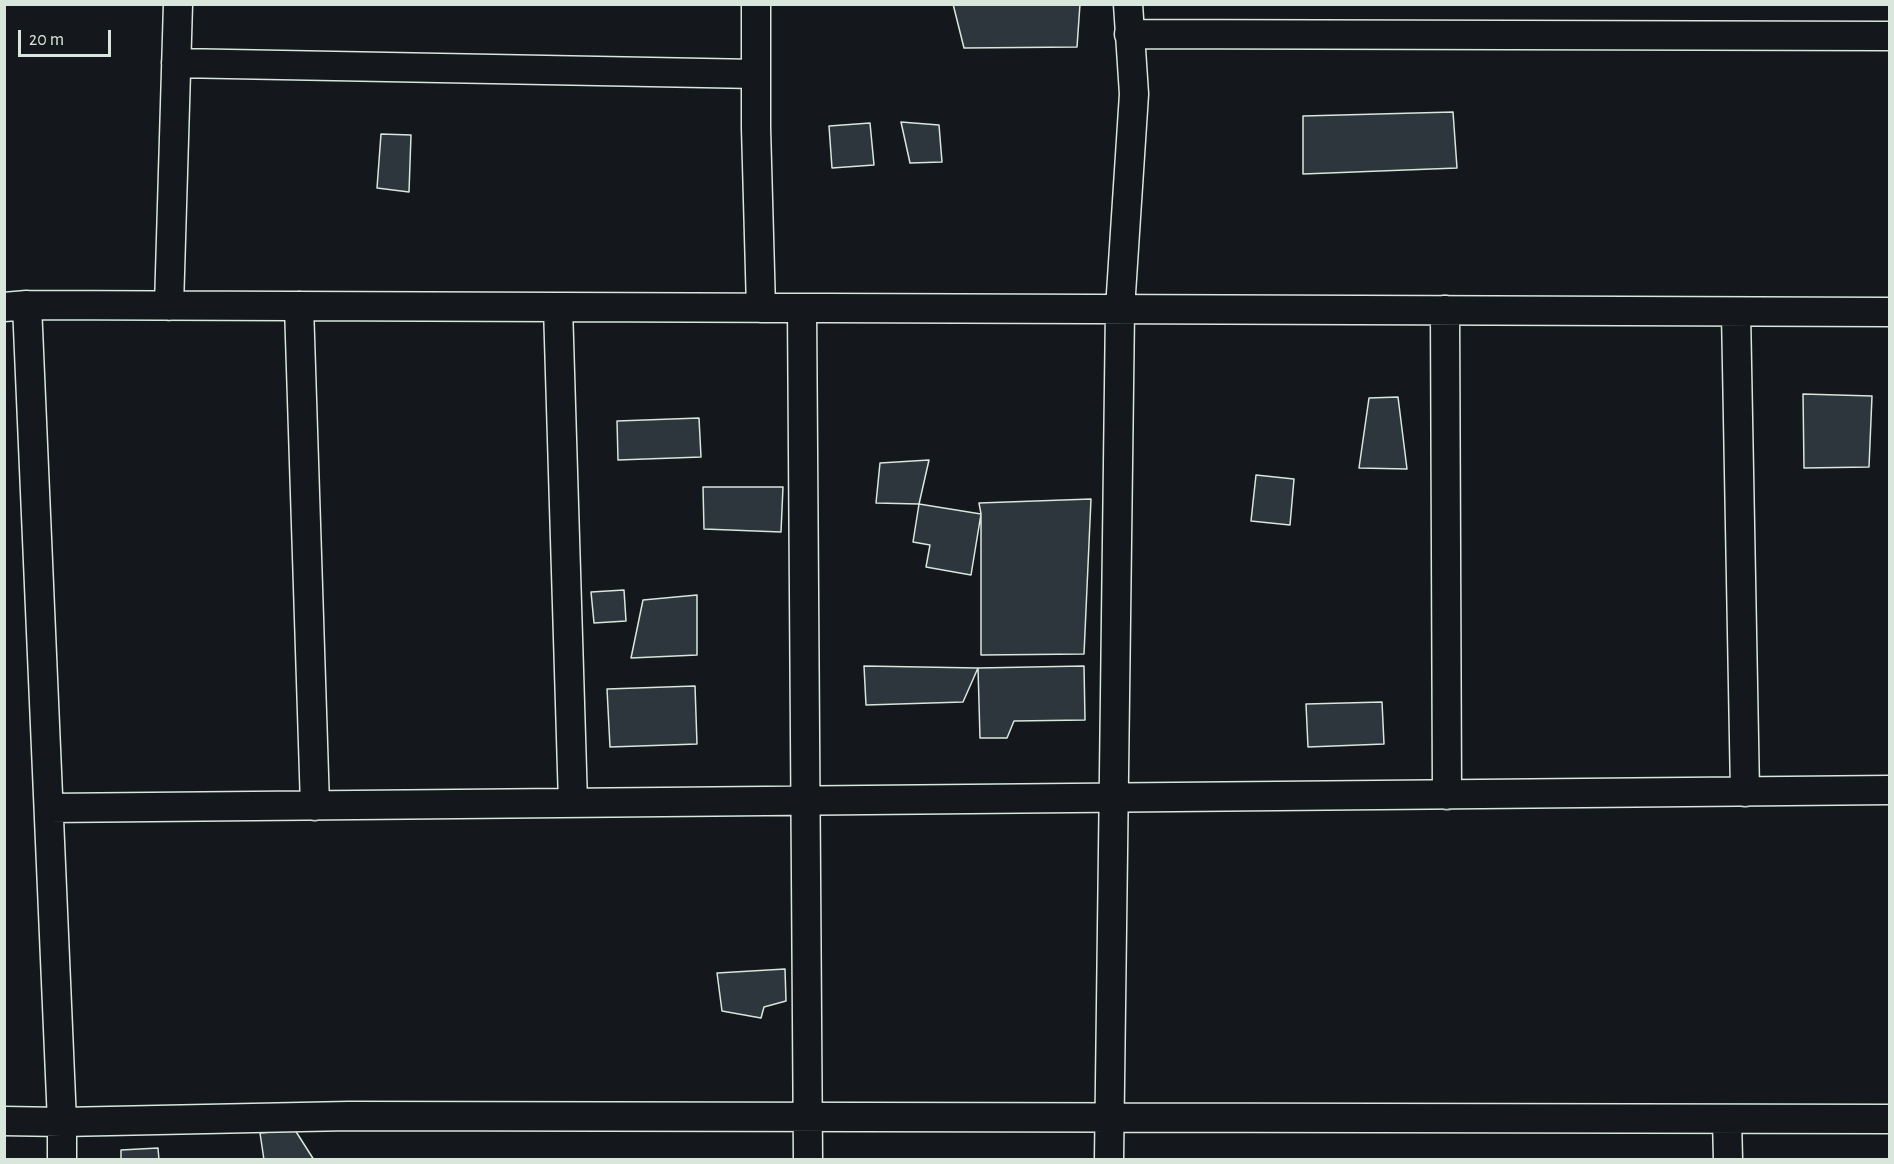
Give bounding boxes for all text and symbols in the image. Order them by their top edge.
scale bar [21,18,114,56]
text: 20 m [29,31,64,49]

